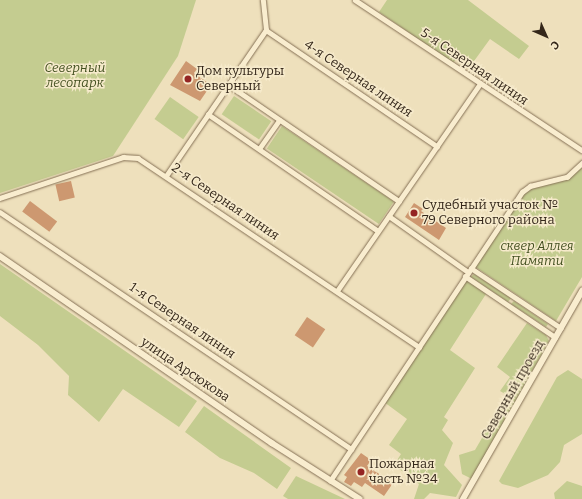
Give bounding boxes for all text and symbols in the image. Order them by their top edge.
north arrow [526,16,566,56]
street label: 5-я Северная линия [417,25,531,109]
street label: 4-я Северная линия [301,37,415,121]
text: С [548,38,562,52]
park label: Северный лесопарк [45,61,105,92]
place label: Дом культуры Северный [196,64,284,95]
marker: Дом культуры Северный [183,74,193,84]
street label: 2-я Северная линия [168,160,282,244]
place label: Судебный участок № 79 Северного района [422,198,558,229]
marker: Судебный участок № 79 Северного района [409,208,419,218]
park label: сквер Аллея Памяти [500,239,574,270]
street label: 1-я Северная линия [126,280,238,362]
street label: улица Арсюкова [138,334,232,406]
street label: Северный проезд [478,338,548,442]
place label: Пожарная часть №34 [369,457,438,488]
marker: Пожарная часть №34 [356,467,366,477]

